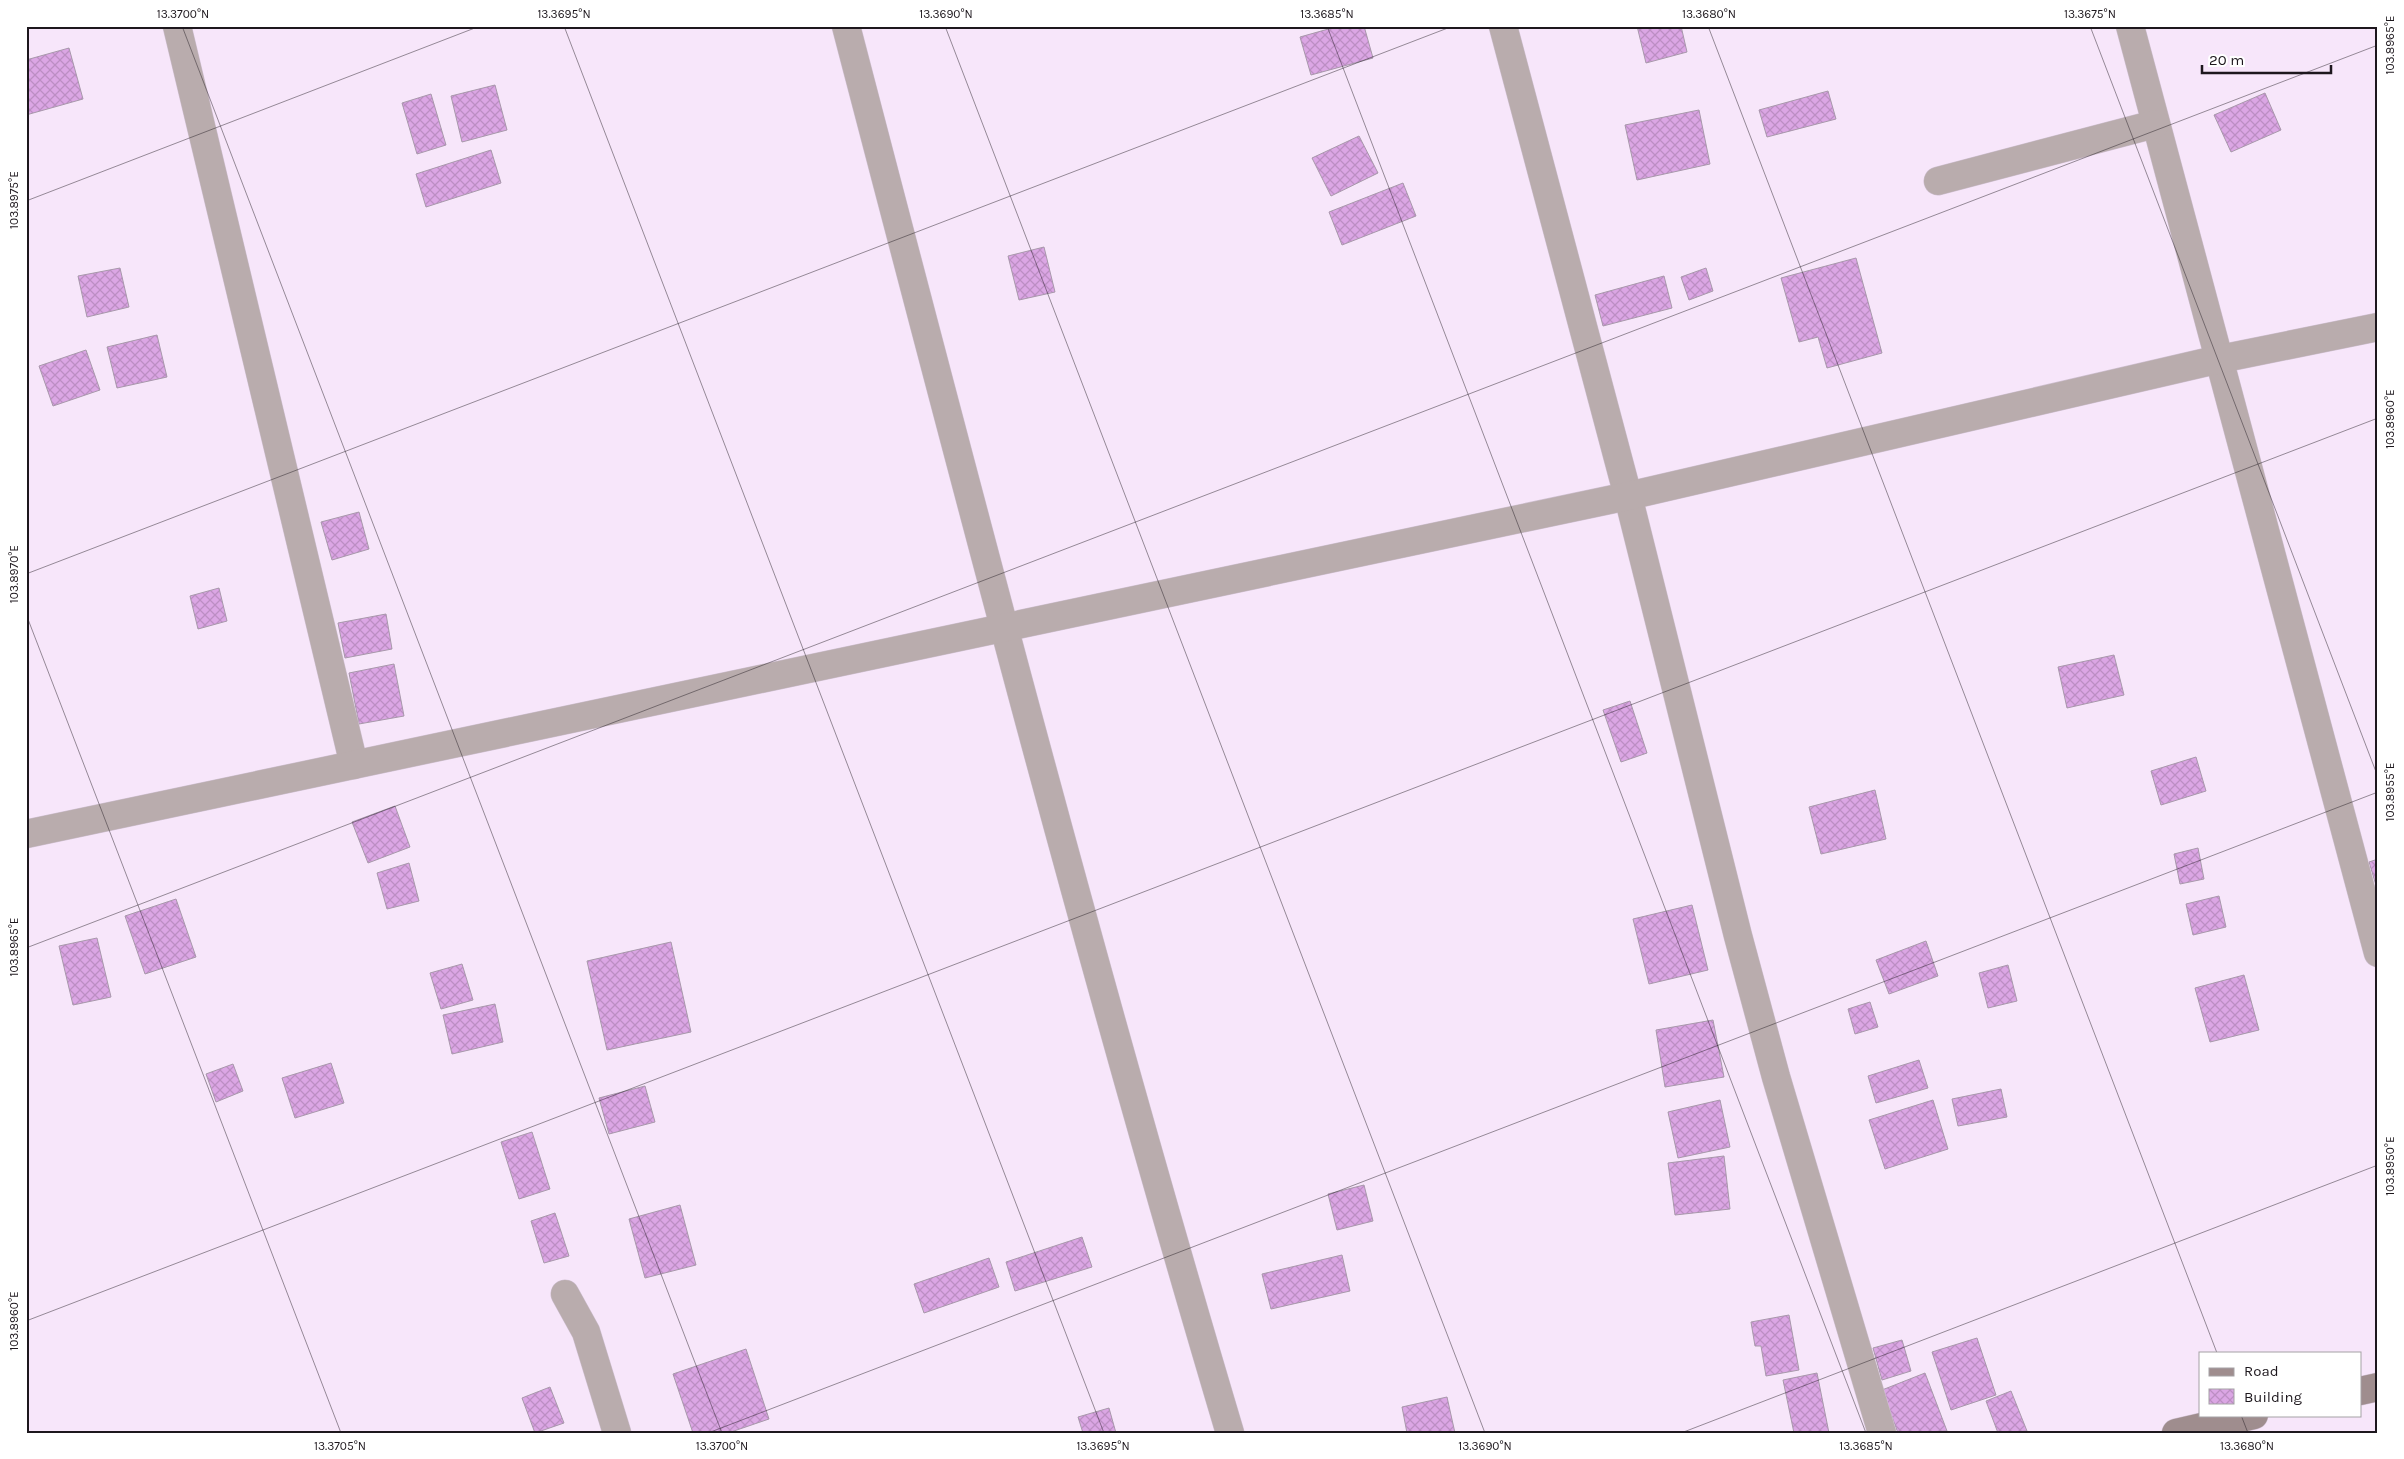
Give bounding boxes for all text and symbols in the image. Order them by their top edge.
text: 13.3700°N [157,7,209,21]
text: 13.3695°N [537,7,591,21]
text: 13.3690°N [919,7,973,21]
text: 13.3685°N [1300,7,1354,21]
text: 13.3680°N [1682,7,1736,21]
text: 13.3675°N [2064,7,2116,21]
text: 103.8965°E [2383,15,2397,75]
scale bar [2202,42,2330,74]
text: 20 m [2209,51,2244,69]
text: 103.8975°E [7,171,21,229]
text: 103.8960°E [2383,389,2397,449]
text: 103.8970°E [7,545,21,603]
text: 103.8955°E [2383,762,2397,822]
text: 103.8965°E [7,917,21,977]
text: 103.8950°E [2383,1136,2397,1196]
text: 103.8960°E [7,1291,21,1351]
legend [2199,1352,2362,1416]
text: Road [2244,1362,2279,1380]
text: Building [2244,1388,2302,1406]
text: 13.3705°N [314,1439,366,1453]
text: 13.3700°N [696,1439,748,1453]
text: 13.3695°N [1076,1439,1130,1453]
text: 13.3690°N [1458,1439,1512,1453]
text: 13.3685°N [1839,1439,1893,1453]
text: 13.3680°N [2220,1439,2274,1453]

